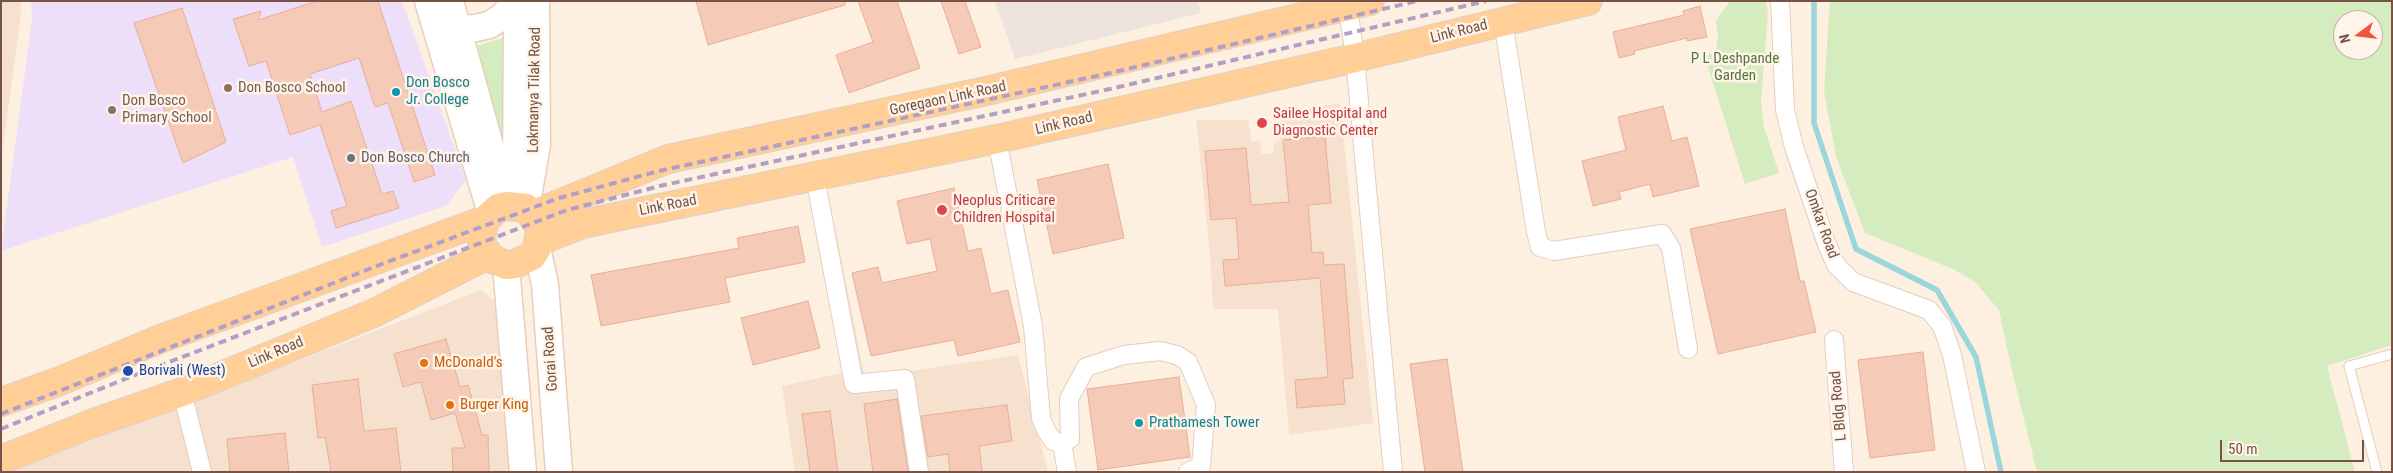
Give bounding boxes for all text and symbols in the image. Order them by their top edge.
north arrow [2333,10,2383,60]
street label: Link Road [1429,16,1489,48]
street label: Lokmanya Tilak Road [525,27,545,153]
text: N [2336,32,2353,45]
park label: P L Deshpande Garden [1691,50,1779,85]
place label: Don Bosco Jr. College [406,74,470,109]
street label: Goregaon Link Road [888,78,1008,120]
place label: Don Bosco School [238,79,346,97]
marker: Don Bosco School [222,82,234,94]
marker: Don Bosco Jr. College [390,86,402,98]
place label: Don Bosco Primary School [122,92,212,127]
marker: Don Bosco Primary School [106,104,118,116]
place label: Sailee Hospital and Diagnostic Center [1273,105,1387,140]
street label: Link Road [1034,109,1094,139]
marker: Sailee Hospital and Diagnostic Center [1255,116,1269,130]
place label: Don Bosco Church [361,149,470,167]
marker: Don Bosco Church [345,152,357,164]
street label: Omkar Road [1800,187,1842,261]
street label: Link Road [638,192,698,220]
place label: Neoplus Criticare Children Hospital [953,192,1055,227]
marker: Neoplus Criticare Children Hospital [935,203,949,217]
street label: Gorai Road [540,326,562,392]
street label: Link Road [246,333,306,373]
place label: McDonald's [434,354,503,372]
marker: McDonald's [418,357,430,369]
place label: Borivali (West) [139,362,226,380]
marker: Borivali (West) [121,364,135,378]
street label: L Bldg Road [1827,370,1851,442]
place label: Burger King [460,396,529,414]
marker: Burger King [444,399,456,411]
place label: Prathamesh Tower [1149,414,1259,432]
marker: Prathamesh Tower [1133,417,1145,429]
scale bar [2223,430,2367,462]
text: 50 m [2228,440,2258,458]

